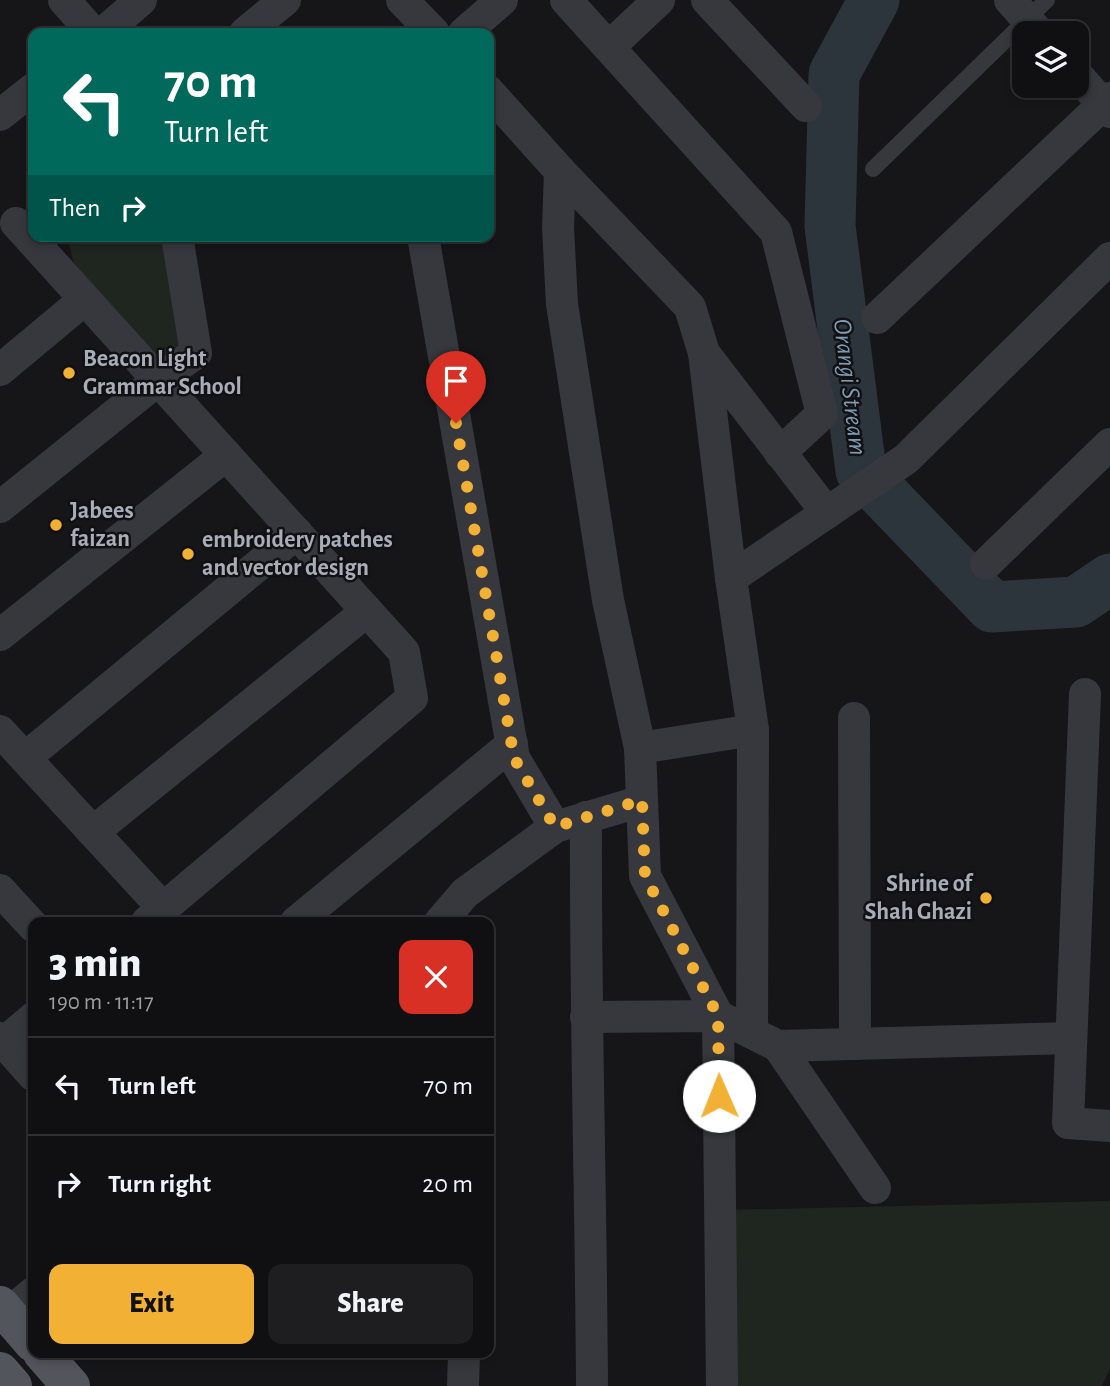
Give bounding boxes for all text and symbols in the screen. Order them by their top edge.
map controls [1012,21,1089,98]
button: layers [1012,21,1089,98]
icon: left [49,56,140,147]
text: 70 m [164,58,258,107]
text: Turn left [164,116,268,148]
icon: right [114,189,152,227]
text: Then [49,195,100,221]
water label: Orangi Stream [829,317,871,457]
place label: Beacon Light Grammar School [83,347,242,399]
pin [426,351,486,423]
icon: arrive [437,362,475,400]
marker: Beacon Light Grammar School [61,365,77,381]
place label: Jabees faizan [70,499,134,551]
marker: Jabees faizan [48,517,64,533]
place label: embroidery patches and vector design [202,528,393,580]
marker: embroidery patches and vector design [180,546,196,562]
place label: Shrine of Shah Ghazi [865,872,974,924]
marker: Shrine of Shah Ghazi [978,890,994,906]
button: close [399,940,473,1014]
text: 3 min [49,942,141,984]
text: 190 m · 11:17 [49,991,154,1014]
position arrow [682,1059,756,1133]
icon: left [49,1067,87,1105]
text: Turn left [108,1073,196,1099]
text: 70 m [423,1073,473,1099]
icon: right [49,1165,87,1203]
text: Turn right [108,1171,211,1197]
text: 20 m [422,1171,473,1197]
button: Exit [49,1264,254,1344]
button: Share [268,1264,473,1344]

